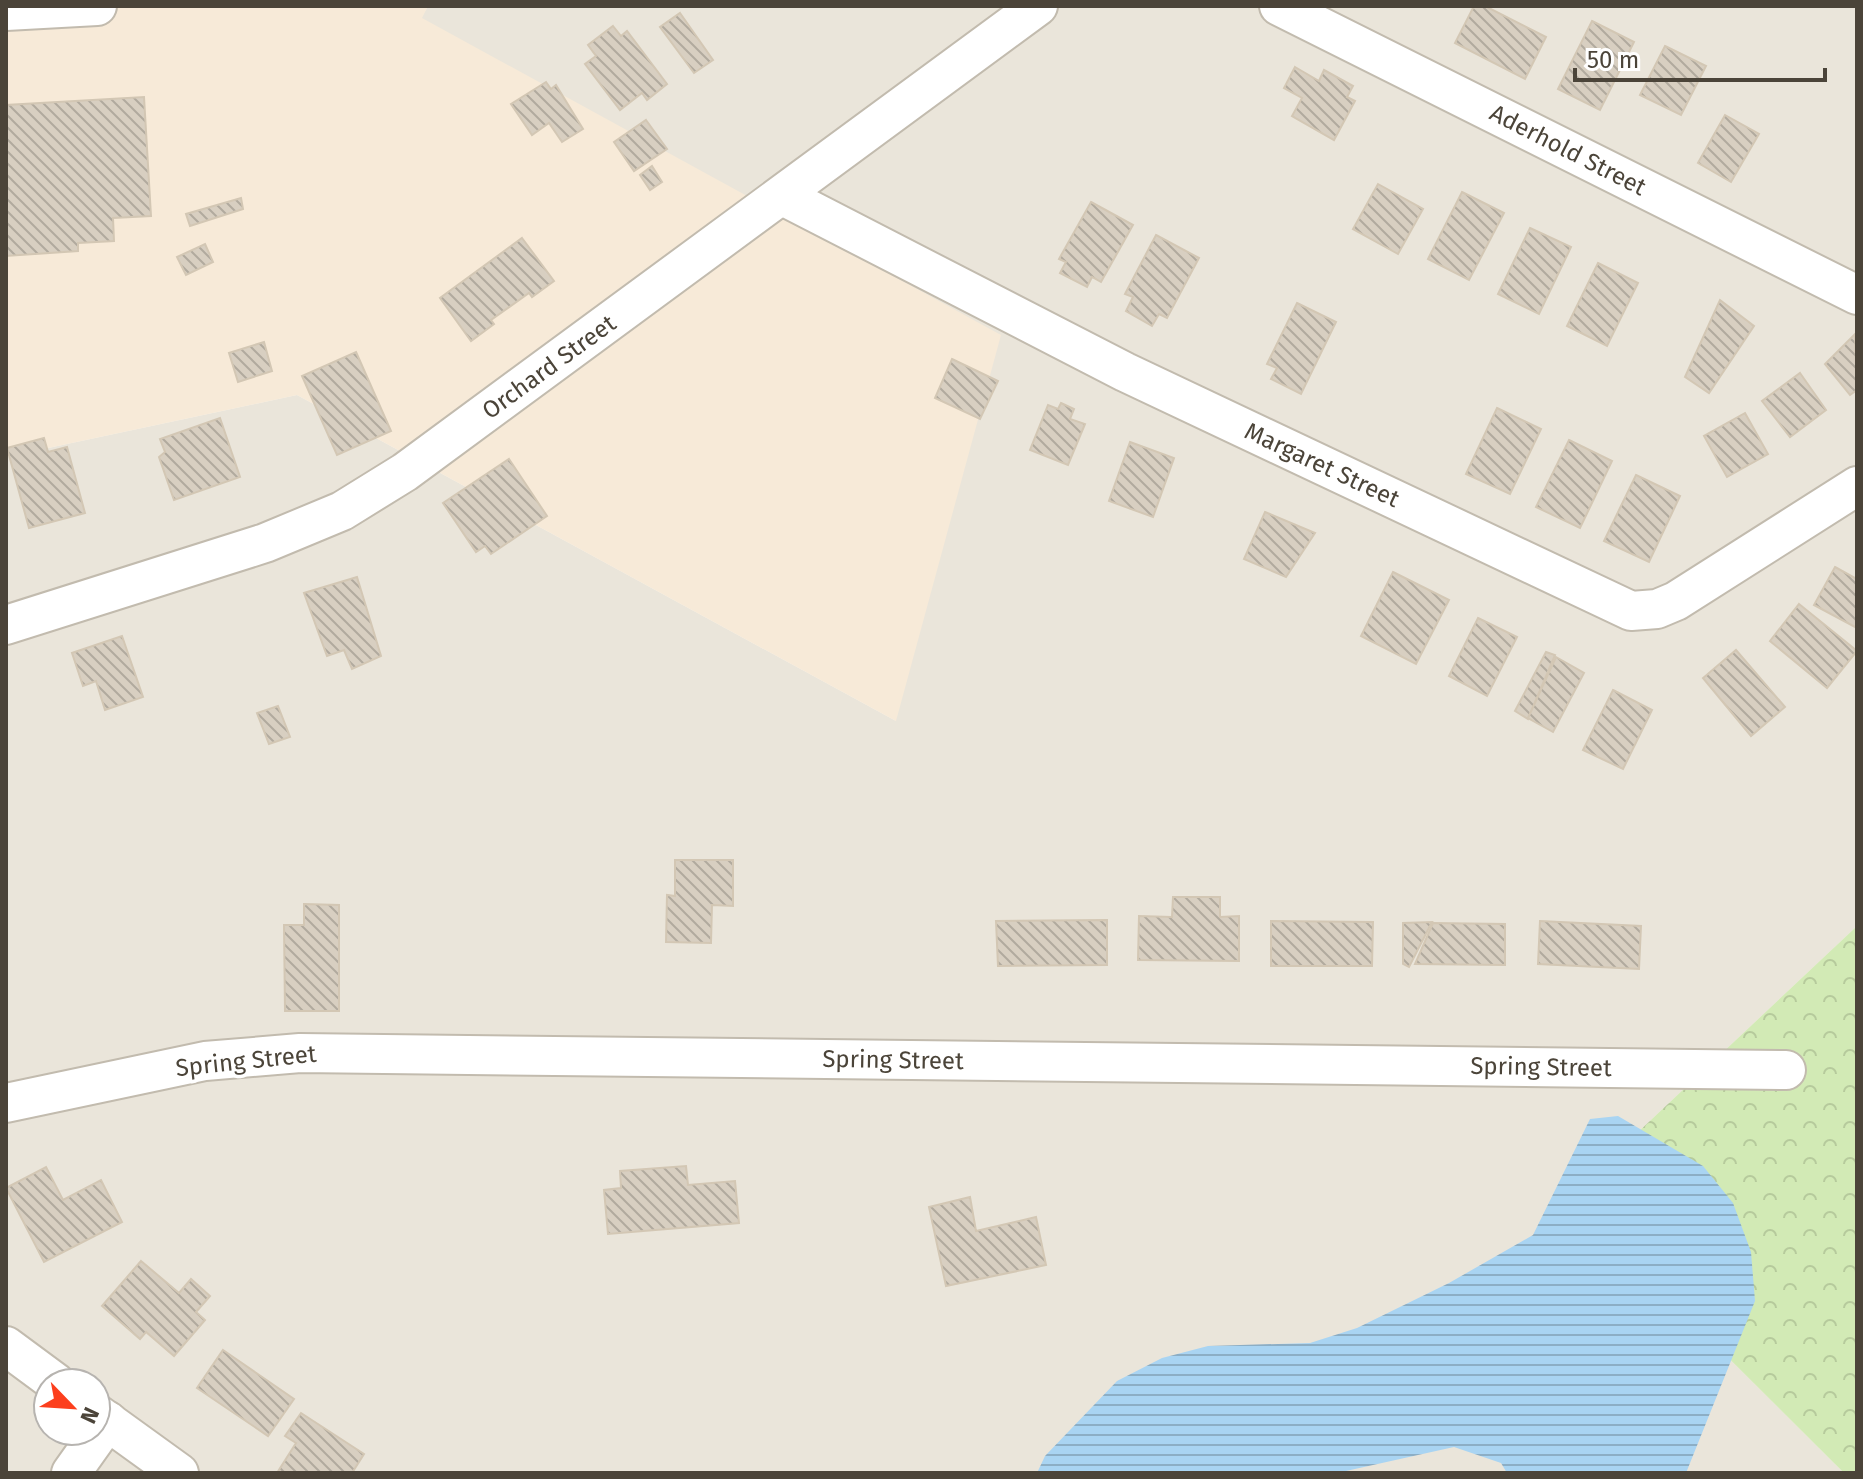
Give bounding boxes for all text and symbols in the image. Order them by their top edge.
scale bar [1575,32,1825,82]
text: 50 m [1587,46,1639,74]
street label: Aderhold Street [1485,99,1651,202]
street label: Orchard Street [477,309,621,425]
street label: Margaret Street [1240,417,1404,513]
street label: Spring Street [174,1040,318,1082]
street label: Spring Street [822,1045,964,1075]
street label: Spring Street [1470,1052,1612,1082]
north arrow [32,1367,112,1447]
text: N [74,1403,105,1428]

